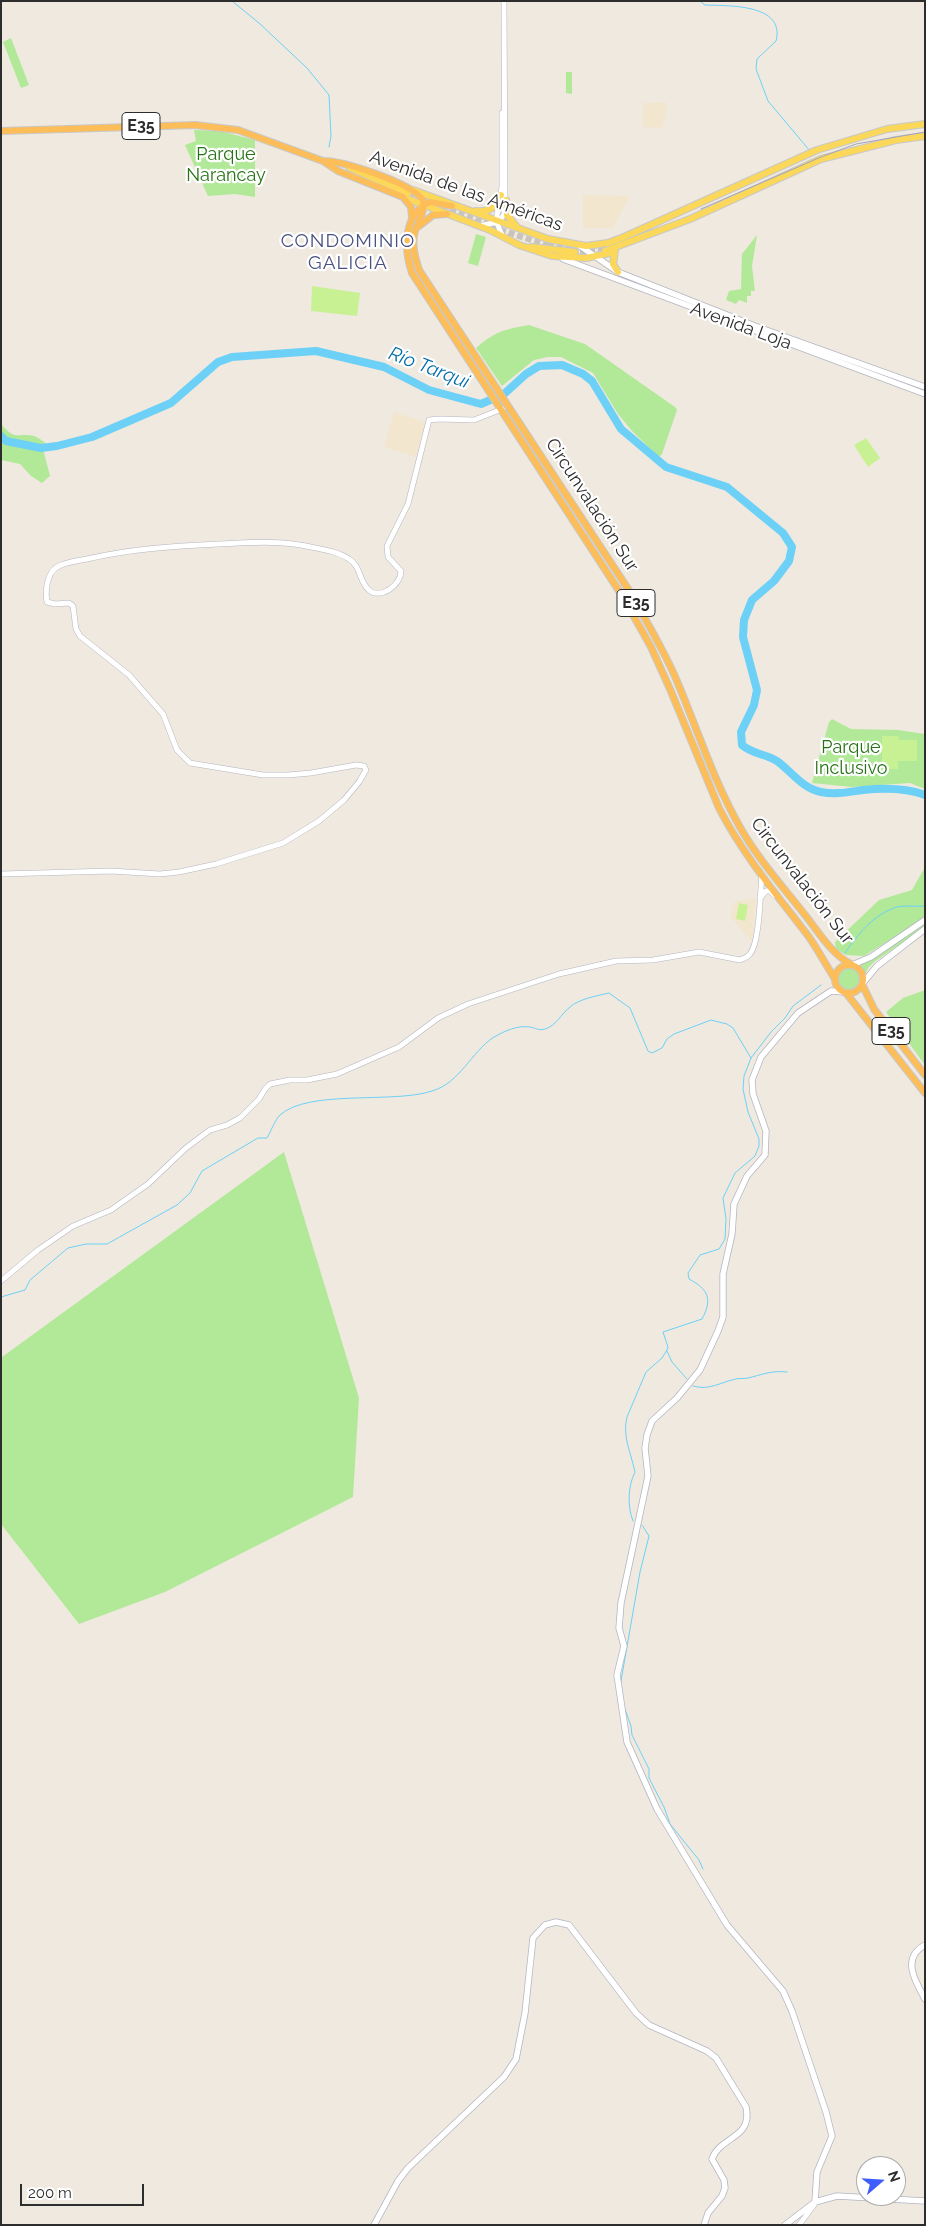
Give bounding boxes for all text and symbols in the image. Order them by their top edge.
road number: E35 [122,112,160,140]
park label: Parque Narancay [186,144,266,186]
street label: Avenida de las Américas [367,146,565,236]
district label: CONDOMINIO GALICIA [279,230,417,274]
street label: Avenida Loja [687,298,795,354]
water label: Río Tarqui [386,342,472,394]
street label: Circunvalación Sur [541,434,643,576]
road number: E35 [617,590,655,616]
park label: Parque Inclusivo [814,737,888,780]
street label: Circunvalación Sur [746,813,858,949]
road number: E35 [872,1018,910,1044]
north arrow [856,2156,906,2206]
text: N [885,2169,904,2184]
scale bar [22,2174,146,2206]
text: 200 m [28,2184,72,2202]

